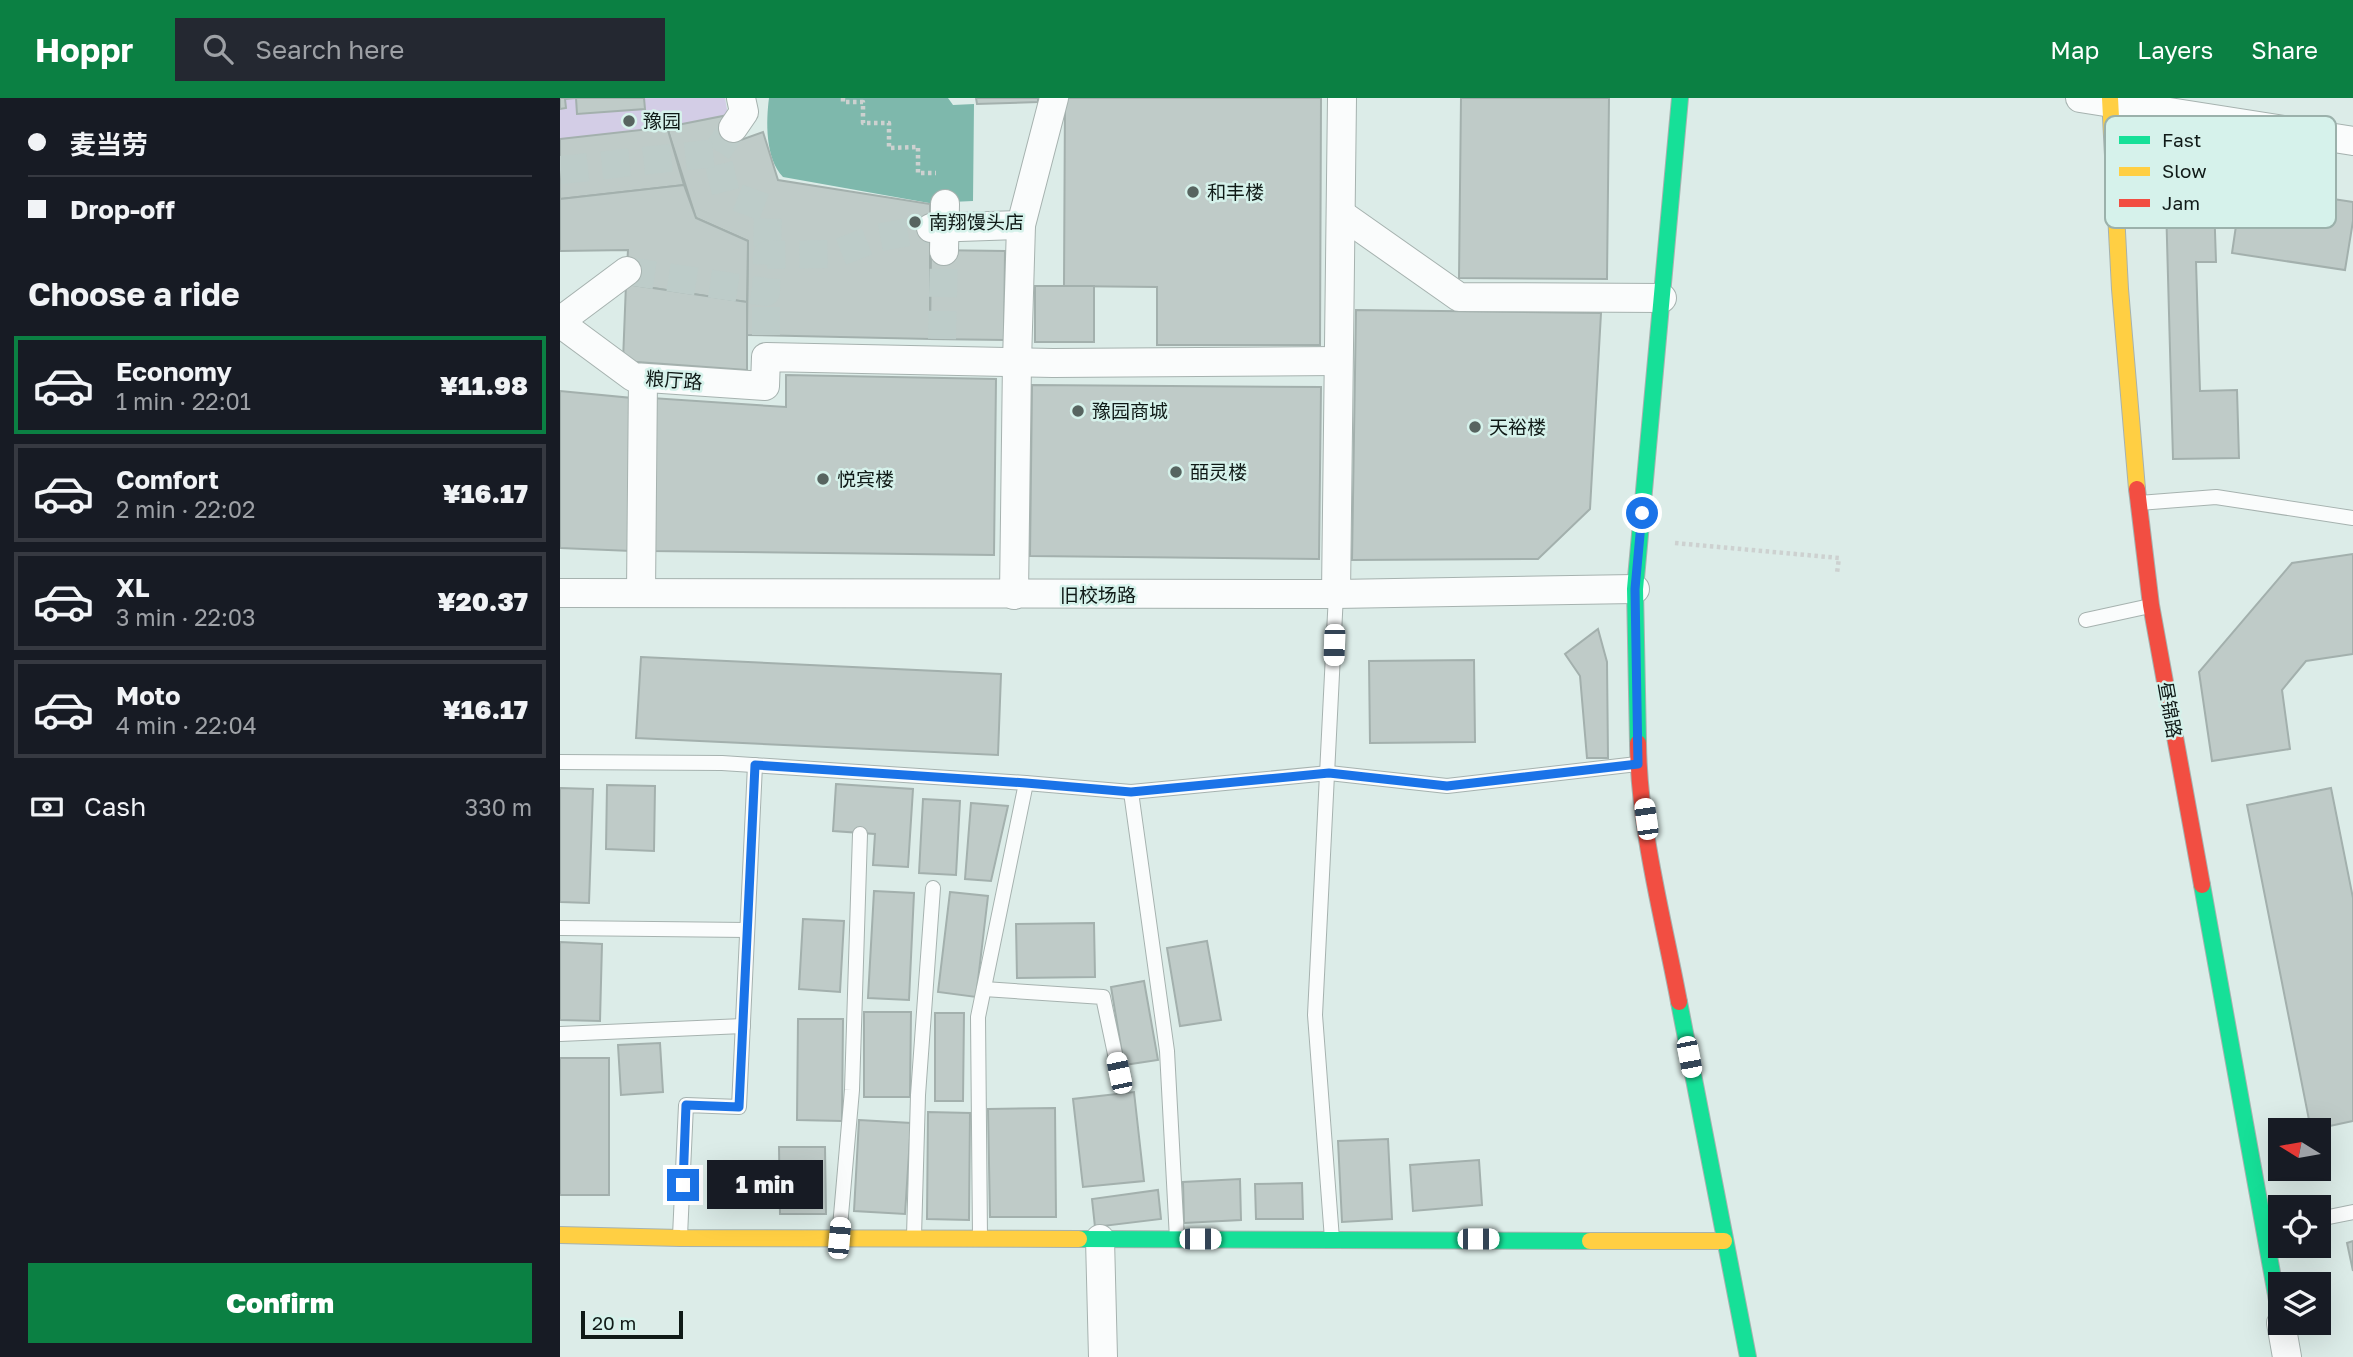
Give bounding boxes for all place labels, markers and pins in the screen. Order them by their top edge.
place label: 豫园 [643,109,681,132]
marker: 豫园 [621,113,637,129]
place label: 和丰楼 [1207,180,1264,203]
marker: 和丰楼 [1185,184,1201,200]
place label: 南翔馒头店 [929,210,1024,233]
marker: 南翔馒头店 [907,214,923,230]
place label: 豫园商城 [1092,399,1168,422]
marker: 豫园商城 [1070,403,1086,419]
place label: 天裕楼 [1489,415,1546,438]
marker: 天裕楼 [1467,419,1483,435]
place label: 皕灵楼 [1190,460,1247,483]
marker: 皕灵楼 [1168,464,1184,480]
place label: 悦宾楼 [837,467,894,490]
marker: 悦宾楼 [815,471,831,487]

